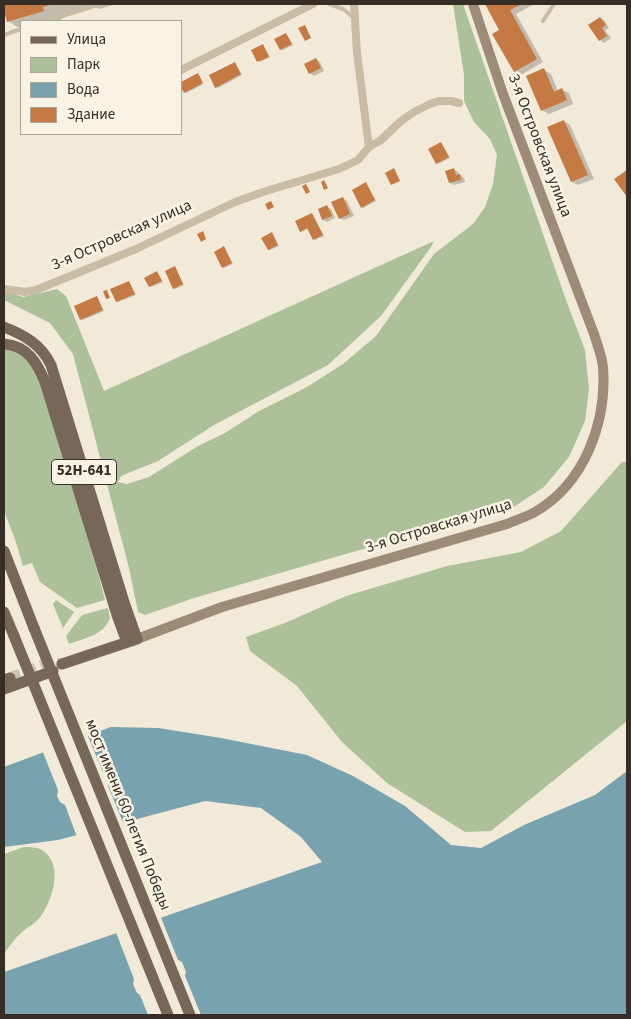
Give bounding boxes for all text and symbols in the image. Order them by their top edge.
legend [20,20,182,135]
text: Улица [67,29,106,50]
text: Парк [67,54,100,75]
street label: 3-я Островская улица [503,72,575,220]
text: Вода [67,79,100,100]
text: Здание [67,104,115,125]
street label: 3-я Островская улица [49,196,195,276]
road number: 52Н-641 [52,460,116,484]
street label: 3-я Островская улица [364,496,514,558]
street label: мост имени 60-летия Победы [80,717,174,913]

